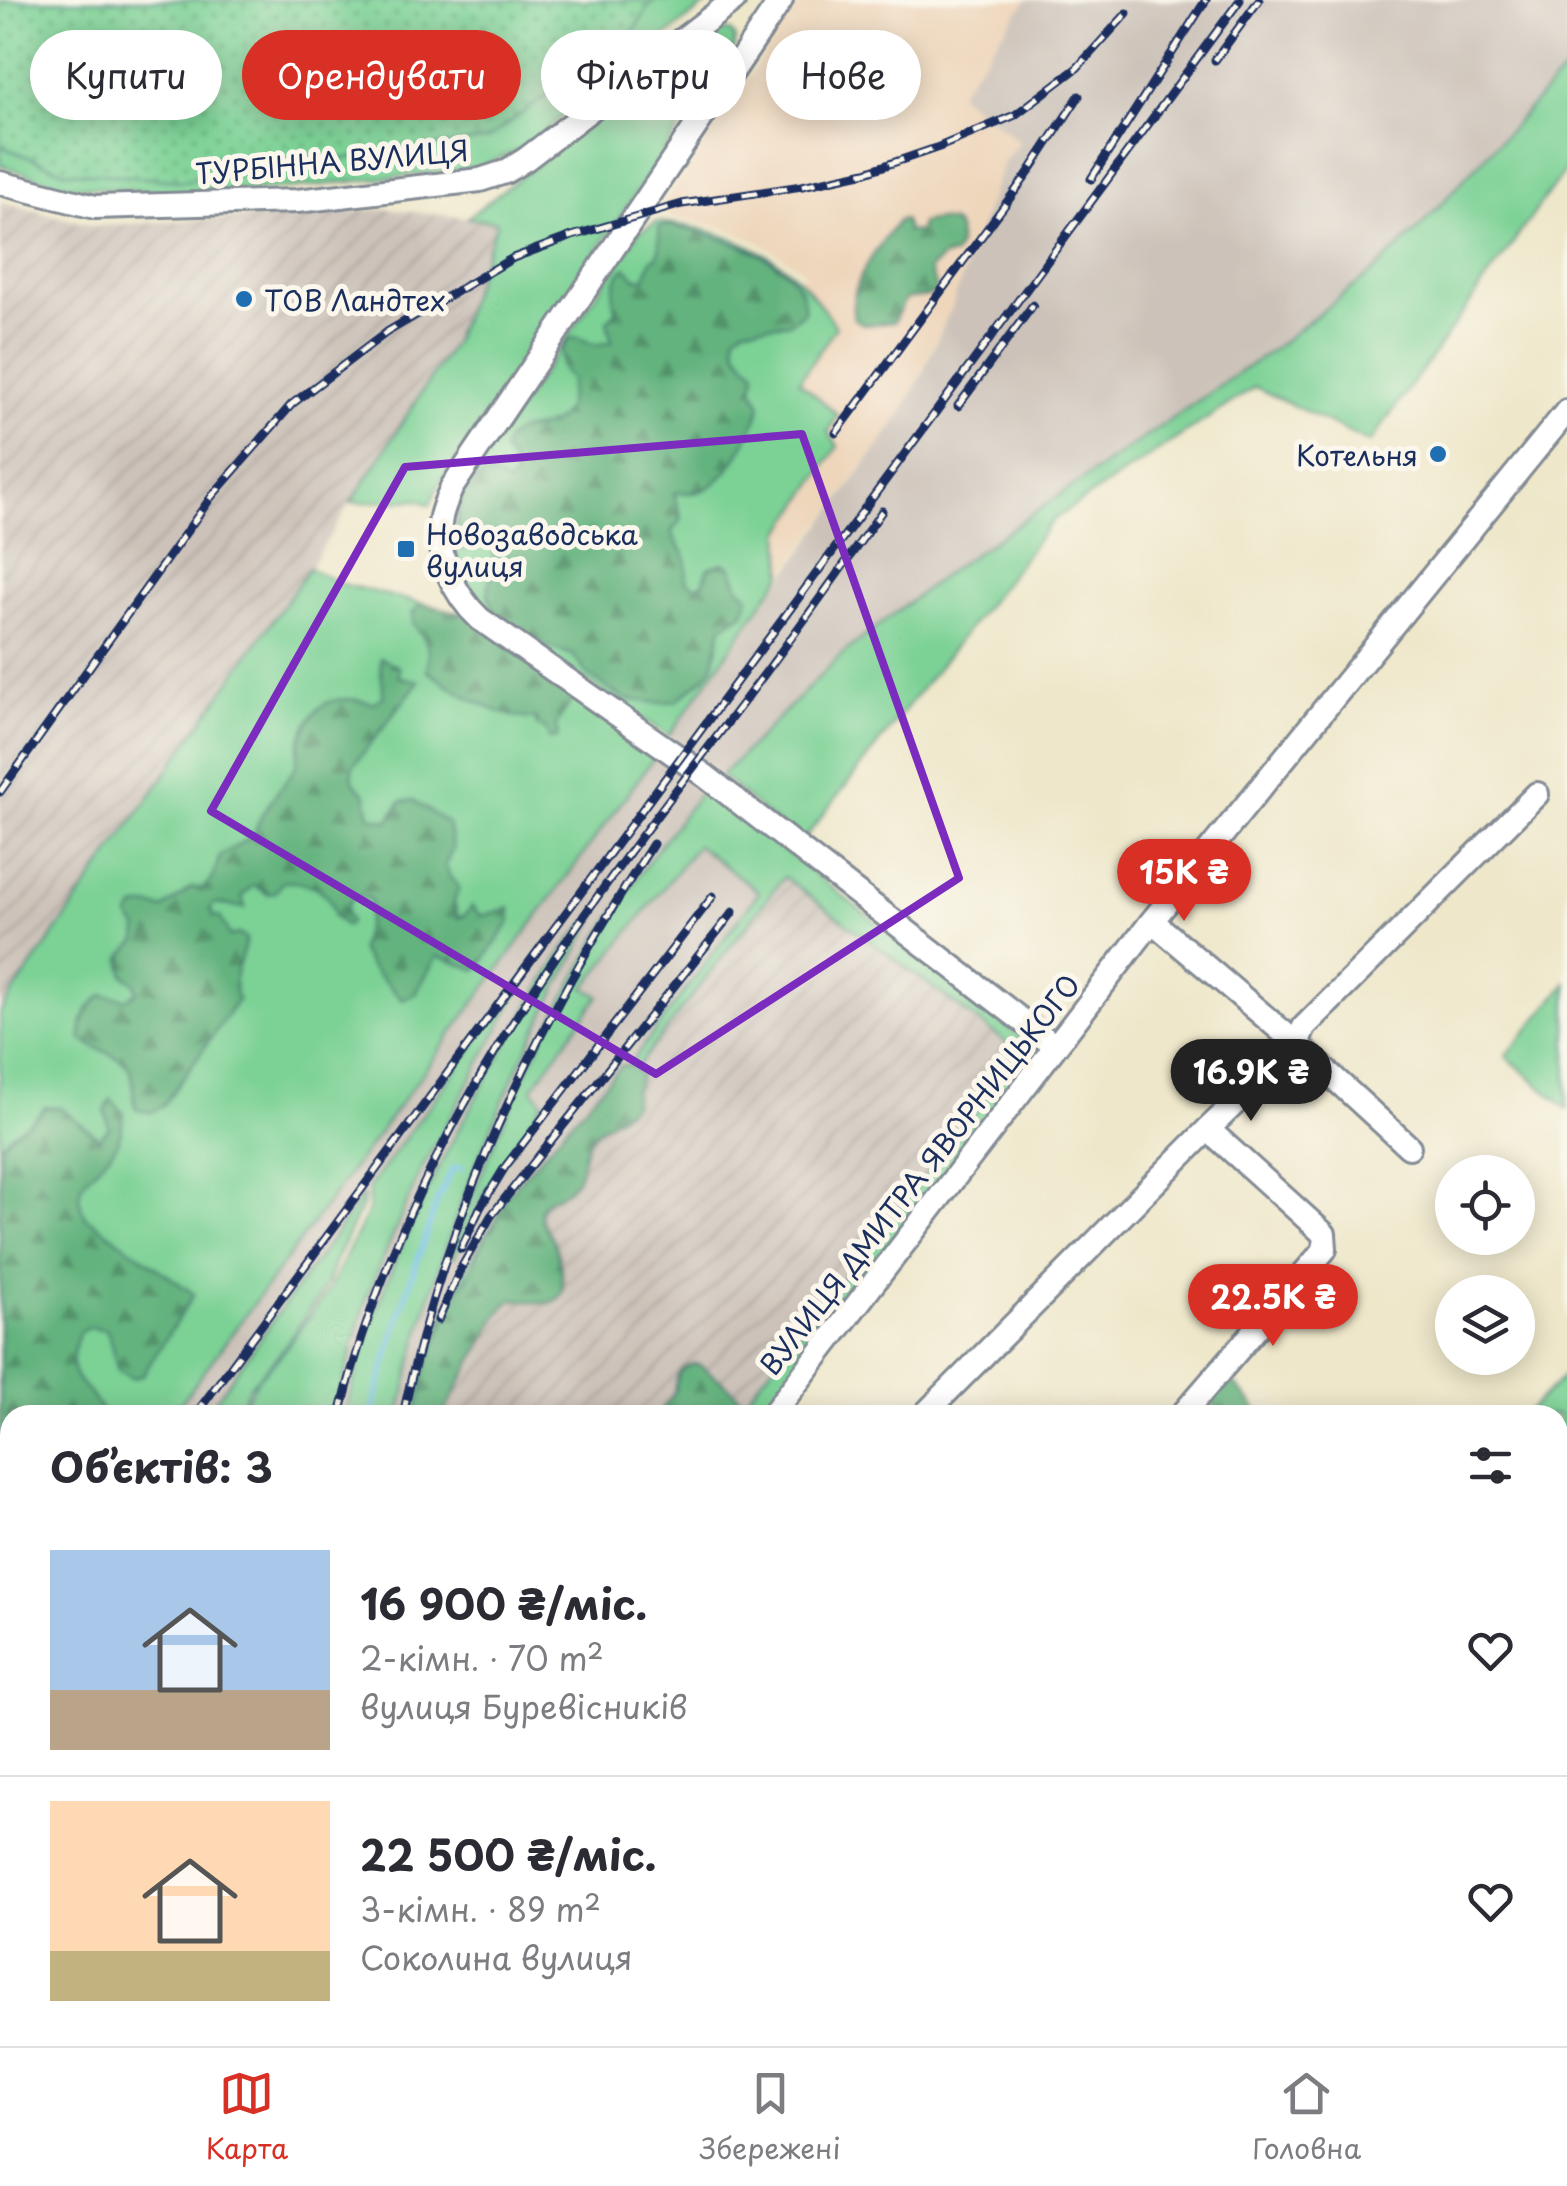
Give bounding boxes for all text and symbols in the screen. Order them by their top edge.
chip: Купити [30,30,222,120]
chip: Орендувати [242,30,521,120]
chip: Фільтри [541,30,746,120]
chip: Нове [766,30,921,120]
street label: ТУРБІННА ВУЛИЦЯ [194,128,470,194]
place label: ТОВ Ландтех [264,278,446,321]
marker: ТОВ Ландтех [233,288,255,310]
place label: Котельня [1296,433,1418,476]
marker: Котельня [1427,443,1449,465]
place label: Новозаводська вулиця [426,512,639,587]
marker: Новозаводська вулиця [395,538,417,560]
pin: 15K ₴ [1114,839,1254,924]
text: 15K ₴ [1139,847,1229,895]
street label: ВУЛИЦЯ ДМИТРА ЯВОРНИЦЬКОГО [749,964,1089,1384]
pin: 16.9K ₴ [1159,1039,1343,1124]
text: 16.9K ₴ [1193,1047,1309,1095]
map controls [1435,1155,1535,1375]
button: locate [1435,1155,1535,1255]
pin: 22.5K ₴ [1181,1264,1365,1349]
text: 22.5K ₴ [1210,1272,1336,1320]
button: layers [1435,1275,1535,1375]
text: Об’єктів: 3 [50,1434,273,1497]
icon: filters [1463,1438,1518,1493]
text: 16 900 ₴/міс. [360,1571,647,1634]
icon: home [130,1590,250,1710]
icon: heart [1463,1623,1518,1678]
text: 2-кімн. · 70 m² [360,1634,604,1682]
text: вулиця Буревісників [360,1682,688,1730]
text: 22 500 ₴/міс. [360,1822,657,1885]
icon: home [130,1841,250,1961]
icon: heart [1463,1874,1518,1929]
text: 3-кімн. · 89 m² [360,1885,601,1933]
text: Соколина вулиця [360,1933,633,1981]
tab: Карта [206,2066,288,2169]
tab: Збережені [700,2066,841,2169]
tab: Головна [1252,2066,1361,2169]

